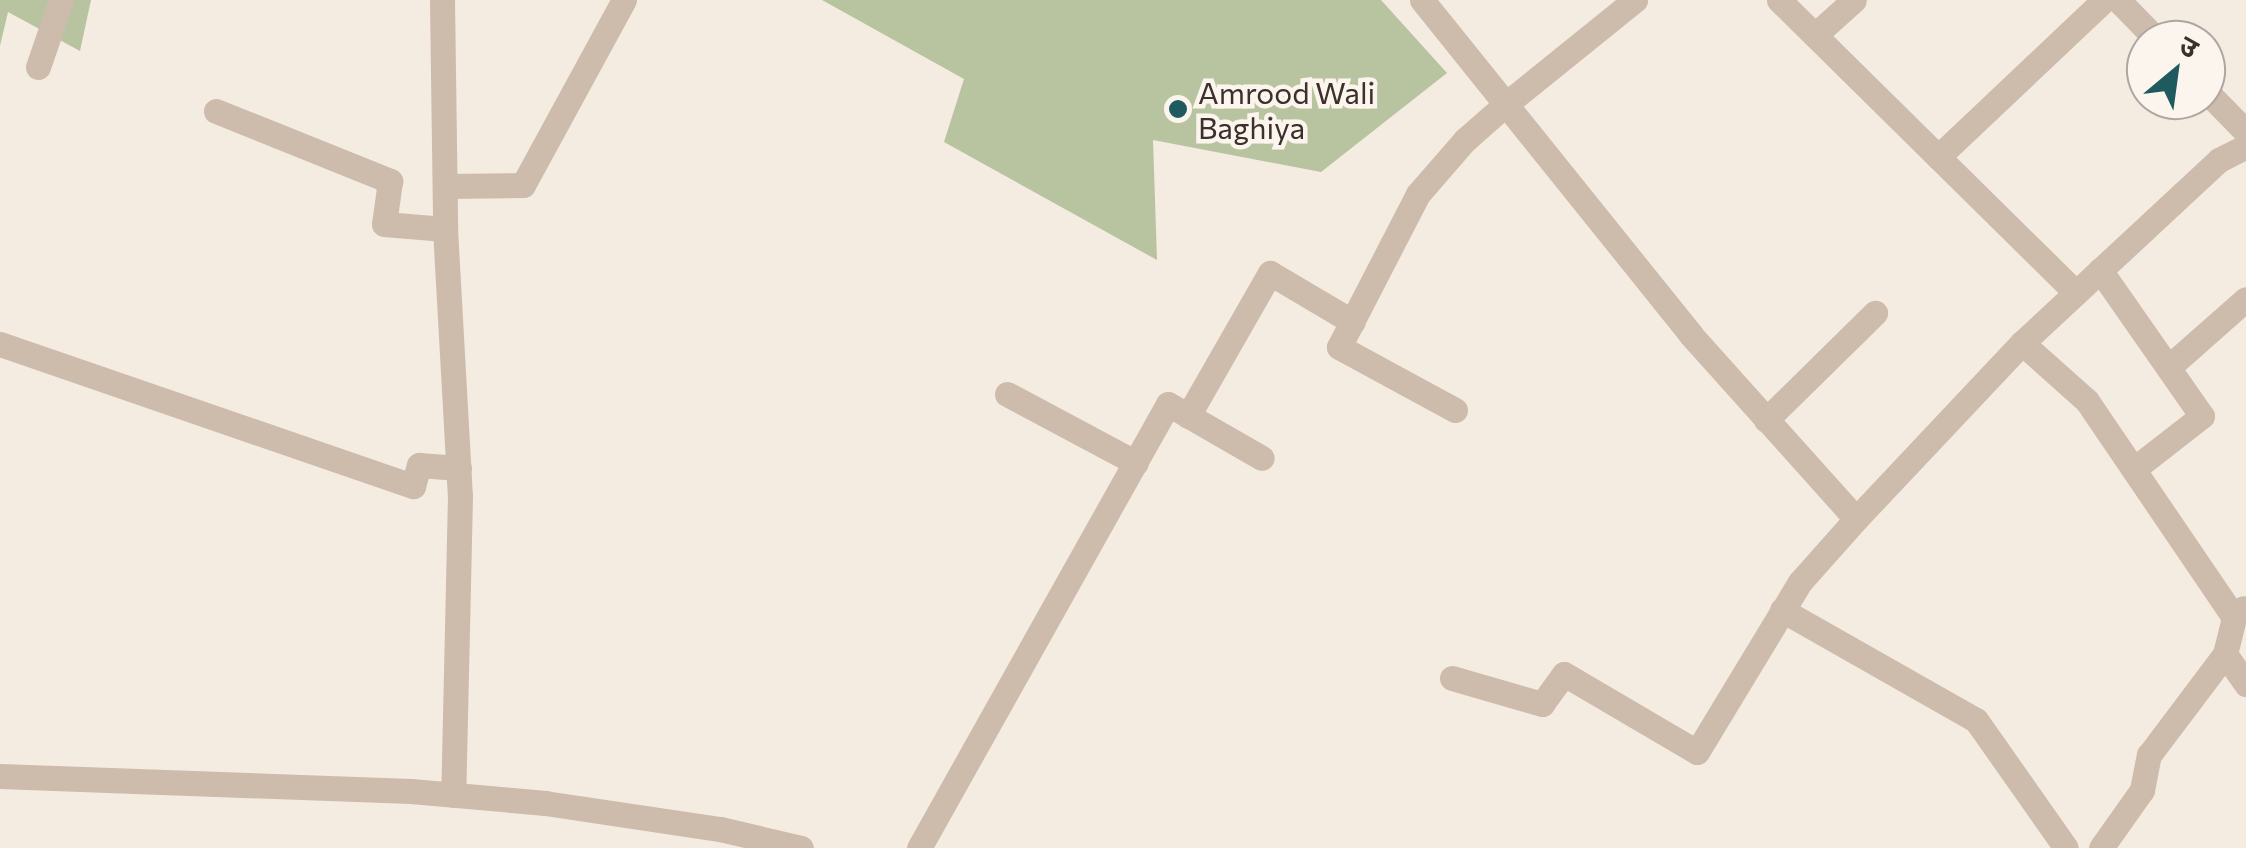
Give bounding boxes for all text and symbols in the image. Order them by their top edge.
north arrow [2126,20,2226,120]
text: उ [2174,27,2205,64]
place label: Amrood Wali Baghiya [1198,74,1375,144]
marker: Amrood Wali Baghiya [1167,98,1189,120]

